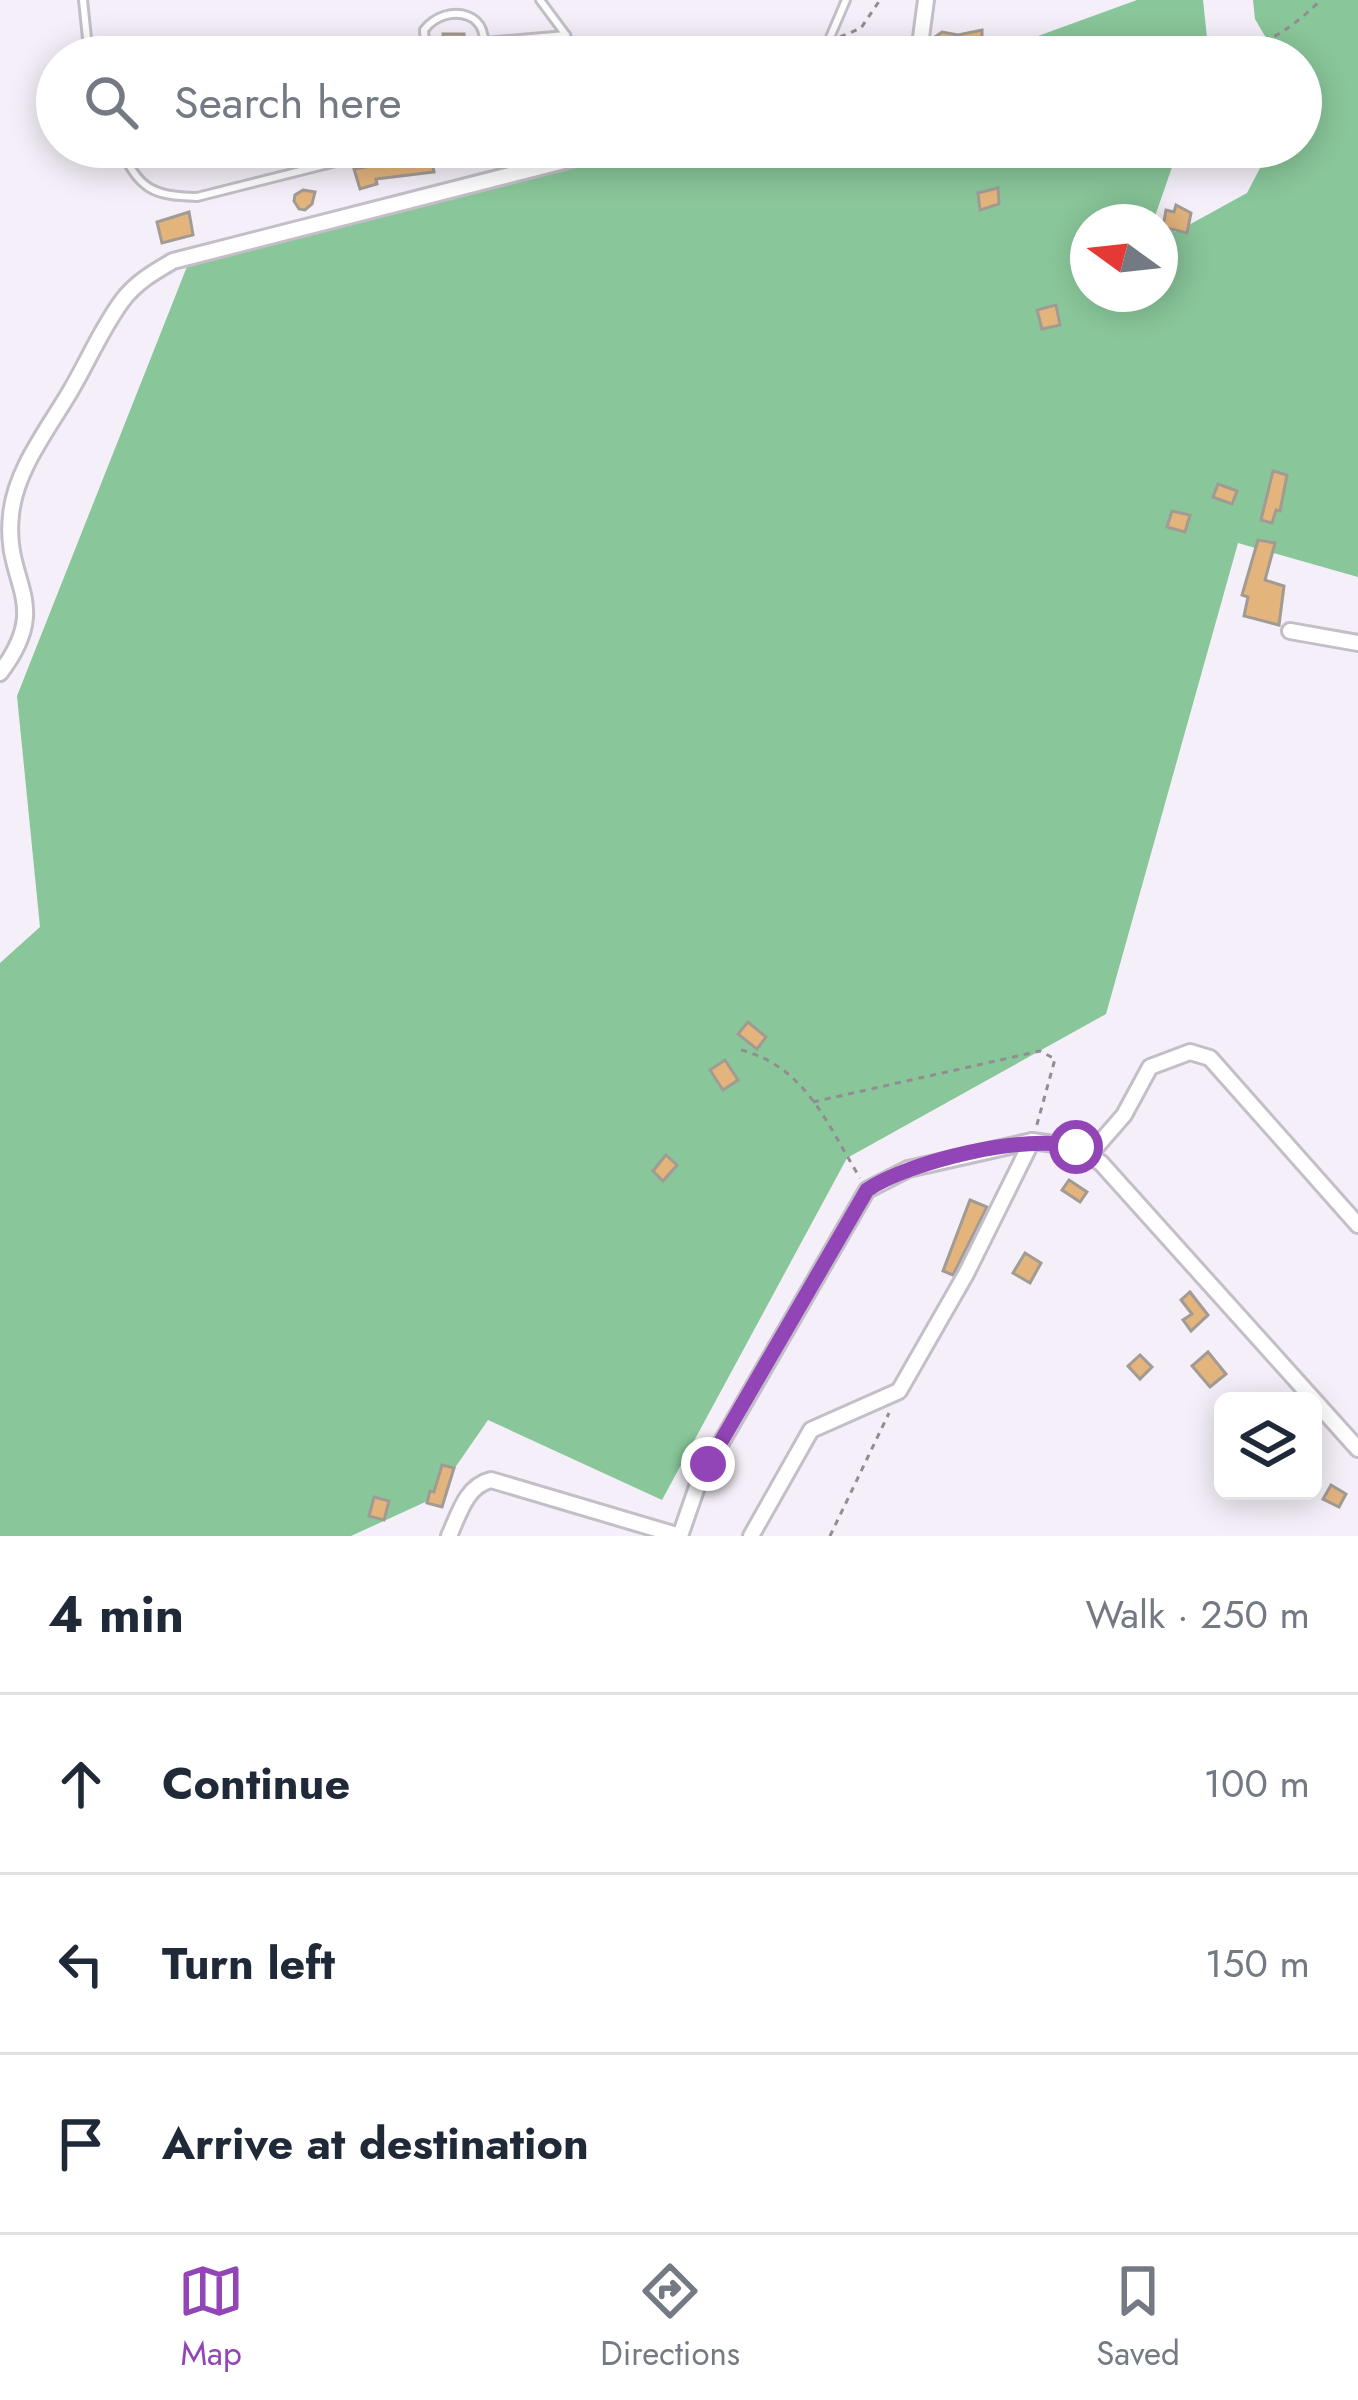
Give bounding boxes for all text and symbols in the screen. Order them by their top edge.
search box [36,36,1322,168]
icon: search [78,69,144,135]
text: Search here [174,70,402,135]
north arrow [1070,204,1178,312]
route start [1049,1120,1103,1174]
map controls [1214,1392,1322,1500]
button: layers [1214,1392,1322,1500]
route end [681,1437,735,1491]
text: 4 min [48,1577,184,1651]
text: Walk · 250 m [1086,1586,1310,1643]
icon: ahead [48,1751,114,1817]
text: Continue [162,1751,350,1816]
text: 100 m [1204,1755,1310,1812]
icon: left [48,1931,114,1997]
text: Turn left [162,1931,335,1996]
text: 150 m [1205,1935,1310,1992]
icon: arrive [48,2111,114,2177]
text: Arrive at destination [162,2111,589,2176]
tab: Map [178,2258,244,2377]
tab: Directions [600,2258,740,2377]
tab: Saved [1096,2258,1180,2377]

